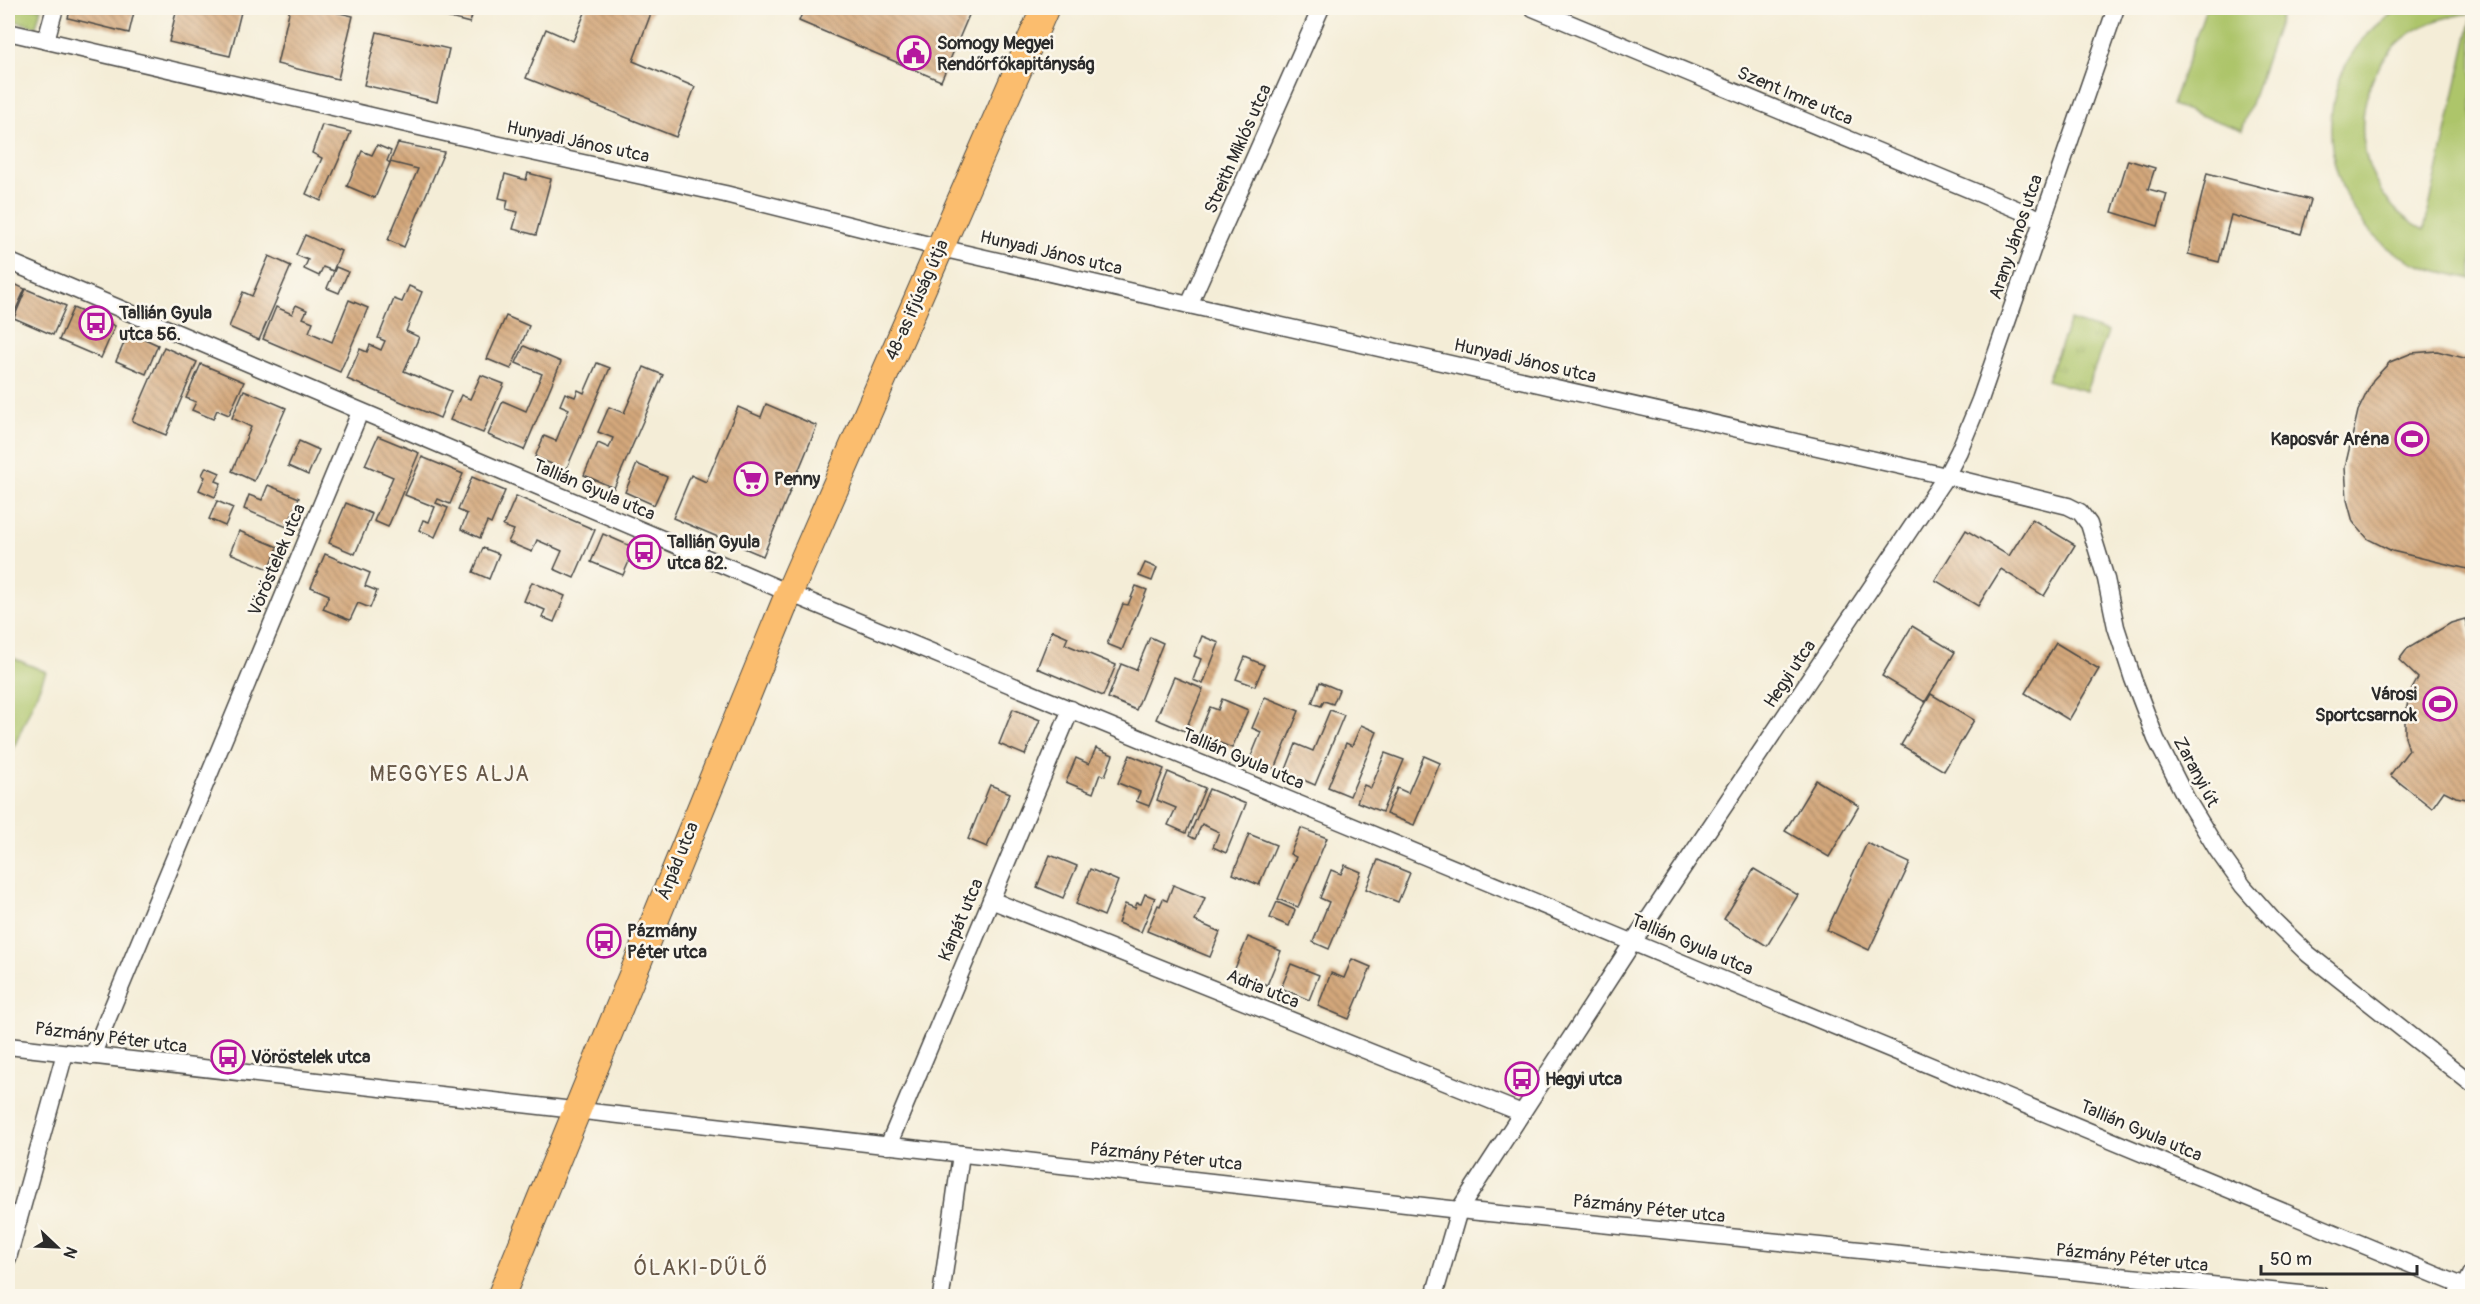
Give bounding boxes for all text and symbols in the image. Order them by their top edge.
place label: Somogy Megyei Rendőrfőkapitányság [937,32,1095,76]
public building icon: Somogy Megyei Rendőrfőkapitányság [896,35,932,71]
street label: Szent Imre utca [1734,61,1856,131]
street label: Streith Miklós utca [1199,81,1277,217]
street label: Hunyadi János utca [505,116,651,168]
street label: Arany János utca [1984,172,2048,302]
street label: Hunyadi János utca [978,225,1124,281]
street label: 48-as ifjúság útja [880,236,954,364]
place label: Tallián Gyula utca 56. [118,302,213,346]
bus stop icon: Tallián Gyula utca 56. [78,305,114,341]
street label: Hunyadi János utca [1452,333,1598,389]
sports icon: Kaposvár Aréna [2394,421,2430,457]
place label: Kaposvár Aréna [2270,428,2390,451]
street label: Tallián Gyula utca [529,454,659,526]
supermarket icon: Penny [733,461,769,497]
place label: Penny [774,468,820,491]
street label: Vöröstelek utca [243,501,311,619]
place label: Tallián Gyula utca 82. [666,531,761,575]
bus stop icon: Tallián Gyula utca 82. [626,534,662,570]
street label: Hegyi utca [1759,636,1821,712]
place label: Városi Sportcsarnok [2315,683,2417,727]
sports icon: Városi Sportcsarnok [2422,686,2458,722]
street label: Tallián Gyula utca [1178,723,1308,795]
street label: Zaranyi út [2168,733,2224,812]
district label: MEGGYES ALJA [370,761,530,788]
street label: Árpád utca [652,819,704,903]
street label: Kárpát utca [933,875,989,965]
street label: Tallián Gyula utca [1627,909,1757,981]
place label: Pázmány Péter utca [627,920,707,964]
bus stop icon: Pázmány Péter utca [586,923,622,959]
street label: Adria utca [1223,964,1303,1014]
street label: Pázmány Péter utca [34,1017,188,1059]
bus stop icon: Vöröstelek utca [210,1039,246,1075]
place label: Vöröstelek utca [251,1046,371,1069]
bus stop icon: Hegyi utca [1504,1061,1540,1097]
place label: Hegyi utca [1545,1068,1623,1091]
street label: Tallián Gyula utca [2076,1095,2206,1167]
street label: Pázmány Péter utca [1089,1138,1243,1176]
street label: Pázmány Péter utca [1572,1190,1726,1228]
north arrow [27,1217,87,1277]
scale bar [2261,1238,2417,1276]
street label: Pázmány Péter utca [2055,1239,2209,1277]
text: N [58,1244,81,1262]
text: 50 m [2270,1248,2312,1271]
district label: ÓLAKI-DŰLŐ [633,1254,769,1282]

